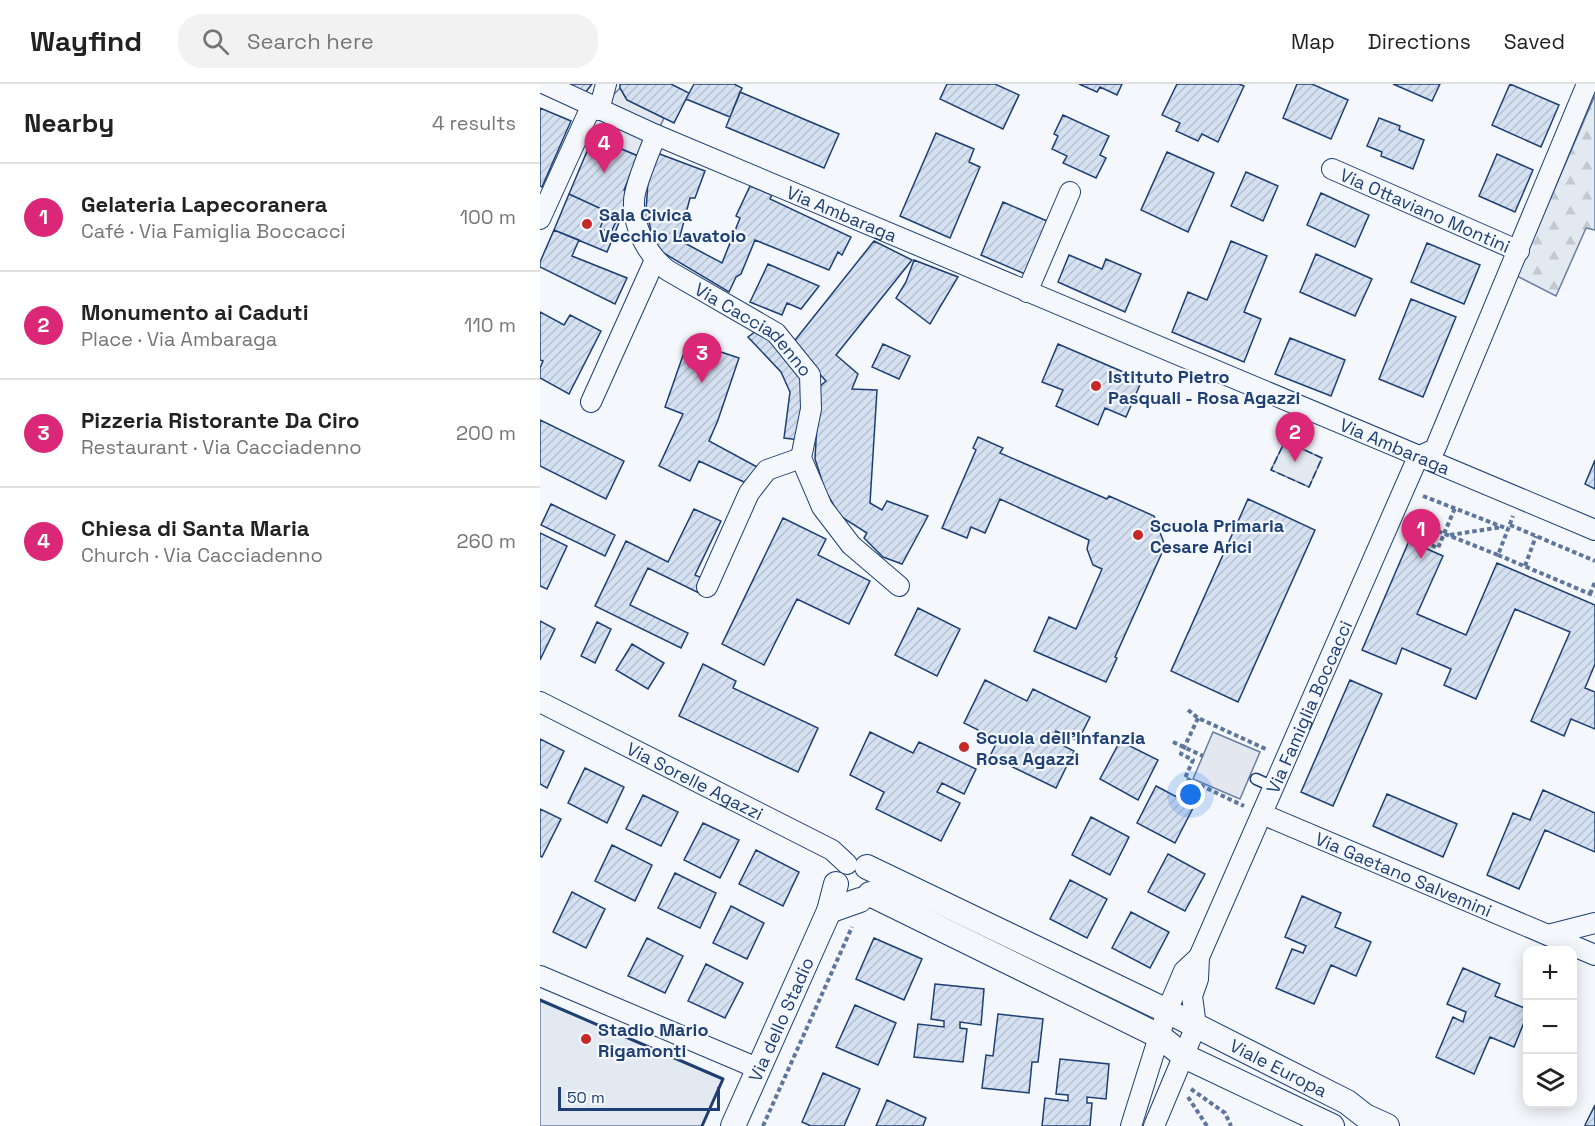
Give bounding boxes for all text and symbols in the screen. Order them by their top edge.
search box [178,14,598,68]
text: Wayfind [30,23,142,59]
icon: search [199,25,232,58]
text: Search here [247,27,374,55]
text: Map [1291,28,1335,55]
text: Directions [1368,28,1471,55]
text: Saved [1504,28,1565,55]
text: Nearby [24,106,114,140]
text: 4 results [432,110,516,136]
pin: 4 [584,124,624,173]
street label: Via Ottaviano Montini [1337,163,1514,257]
street label: Via Ambaraga [783,180,901,247]
text: Gelateria Lapecoranera [81,190,328,218]
place label: Sala Civica Vecchio Lavatoio [599,203,746,247]
text: 1 [39,204,48,230]
text: 100 m [460,204,516,230]
marker: Sala Civica Vecchio Lavatoio [580,217,594,231]
text: Café · Via Famiglia Boccacci [81,218,346,244]
street label: Via Cacciadenno [691,277,818,381]
text: Monumento ai Caduti [81,298,309,326]
text: 2 [38,312,49,338]
text: 110 m [464,312,516,338]
text: Place · Via Ambaraga [81,326,277,352]
pin: 3 [682,334,722,383]
place label: Istituto Pietro Pasquali - Rosa Agazzi [1108,365,1300,409]
marker: Istituto Pietro Pasquali - Rosa Agazzi [1089,379,1103,393]
text: Pizzeria Ristorante Da Ciro [81,406,360,434]
pin: 2 [1276,412,1314,462]
street label: Via Ambaraga [1336,413,1454,479]
text: 3 [37,420,50,446]
text: 200 m [456,420,516,446]
text: Restaurant · Via Cacciadenno [81,434,362,460]
pin: 1 [1402,510,1440,559]
text: Chiesa di Santa Maria [81,514,310,542]
place label: Scuola Primaria Cesare Arici [1150,514,1285,558]
text: 4 [37,528,50,554]
text: 260 m [457,528,516,554]
marker: Scuola Primaria Cesare Arici [1131,528,1145,542]
text: Church · Via Cacciadenno [81,542,323,568]
street label: Via Famiglia Boccacci [1261,617,1357,797]
place label: Scuola dell'Infanzia Rosa Agazzi [976,726,1146,770]
street label: Via Sorelle Agazzi [623,736,767,825]
marker: Scuola dell'Infanzia Rosa Agazzi [957,740,971,754]
your location [1176,780,1205,809]
street label: Via Gaetano Salvemini [1312,827,1496,922]
map controls [1523,946,1577,1108]
button: + [1523,946,1577,1000]
street label: Via dello Stadio [743,953,819,1085]
button: − [1523,1000,1577,1054]
place label: Stadio Mario Rigamonti [598,1018,708,1062]
marker: Stadio Mario Rigamonti [579,1032,593,1046]
street label: Viale Europa [1226,1033,1331,1102]
button: layers [1523,1054,1577,1108]
scale bar [558,1084,720,1112]
text: 50 m [567,1087,605,1108]

